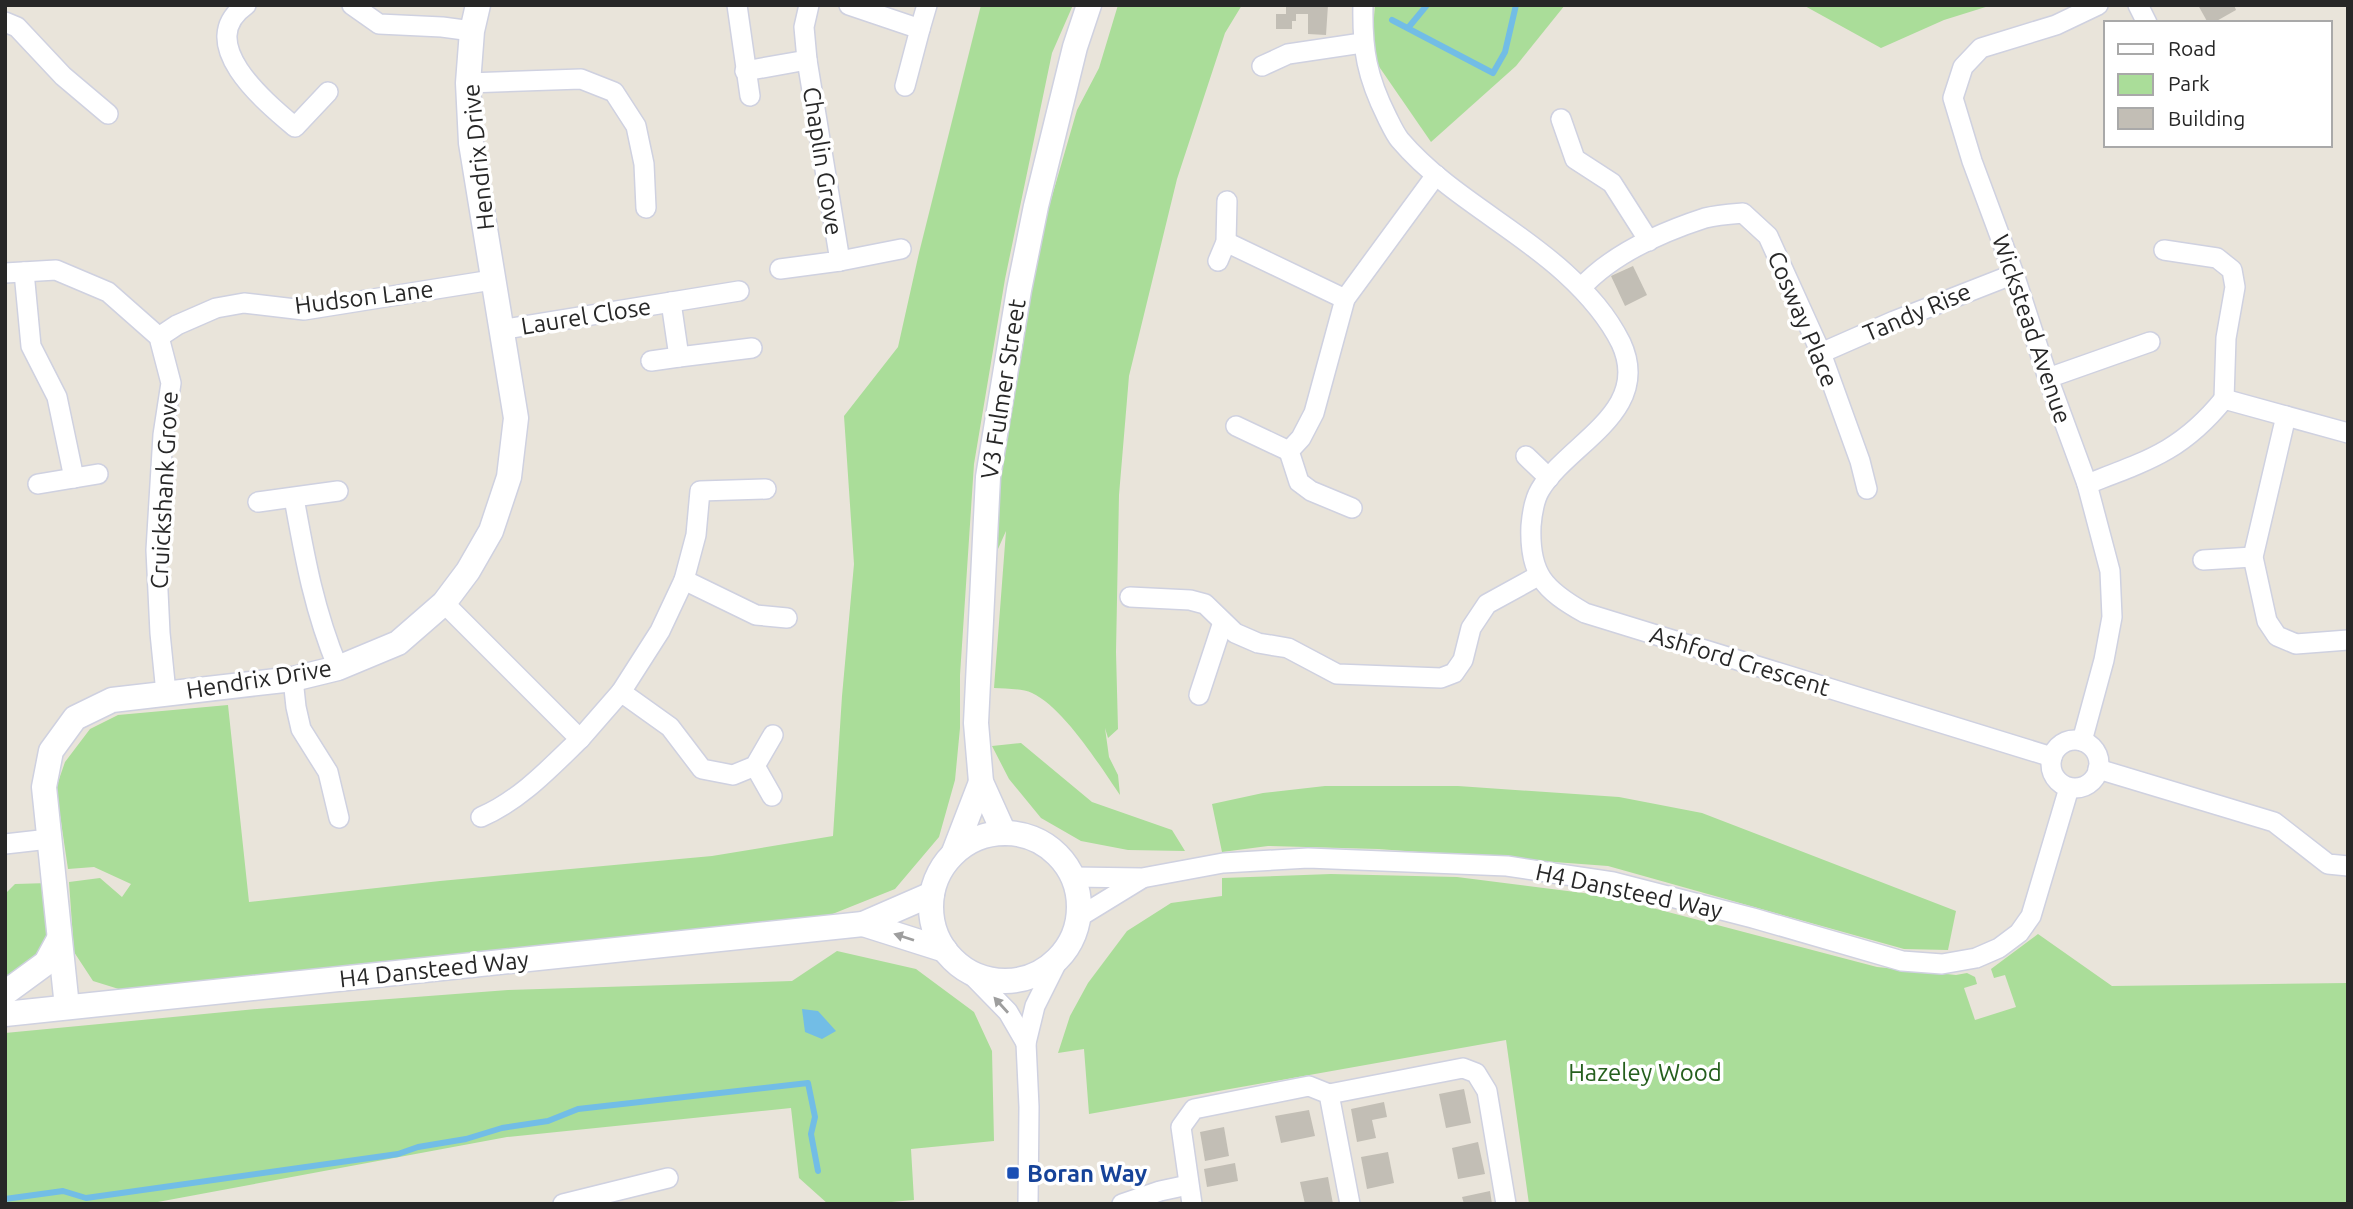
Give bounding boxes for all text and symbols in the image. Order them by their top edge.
legend [2104,21,2332,147]
text: Road [2168,36,2216,60]
text: Park [2168,71,2210,95]
street label: Hendrix Drive [457,82,499,232]
street label: Chaplin Grove [798,85,848,237]
text: Building [2168,106,2245,130]
street label: Wickstead Avenue [1987,231,2077,427]
street label: Cosway Place [1762,247,1844,391]
street label: Hudson Lane [293,275,435,319]
street label: Tandy Rise [1859,277,1975,347]
street label: Laurel Close [519,292,653,340]
street label: V3 Fulmer Street [975,296,1031,481]
street label: Cruickshank Grove [145,390,183,590]
street label: Ashford Crescent [1647,621,1834,701]
street label: Hendrix Drive [184,654,334,704]
street label: H4 Dansteed Way [1533,858,1725,924]
one-way arrow [893,931,914,942]
street label: H4 Dansteed Way [338,946,530,992]
one-way arrow [994,997,1009,1014]
park label: Hazeley Wood [1568,1059,1722,1086]
place label: Boran Way [1027,1160,1148,1187]
marker: Boran Way [1005,1165,1021,1181]

